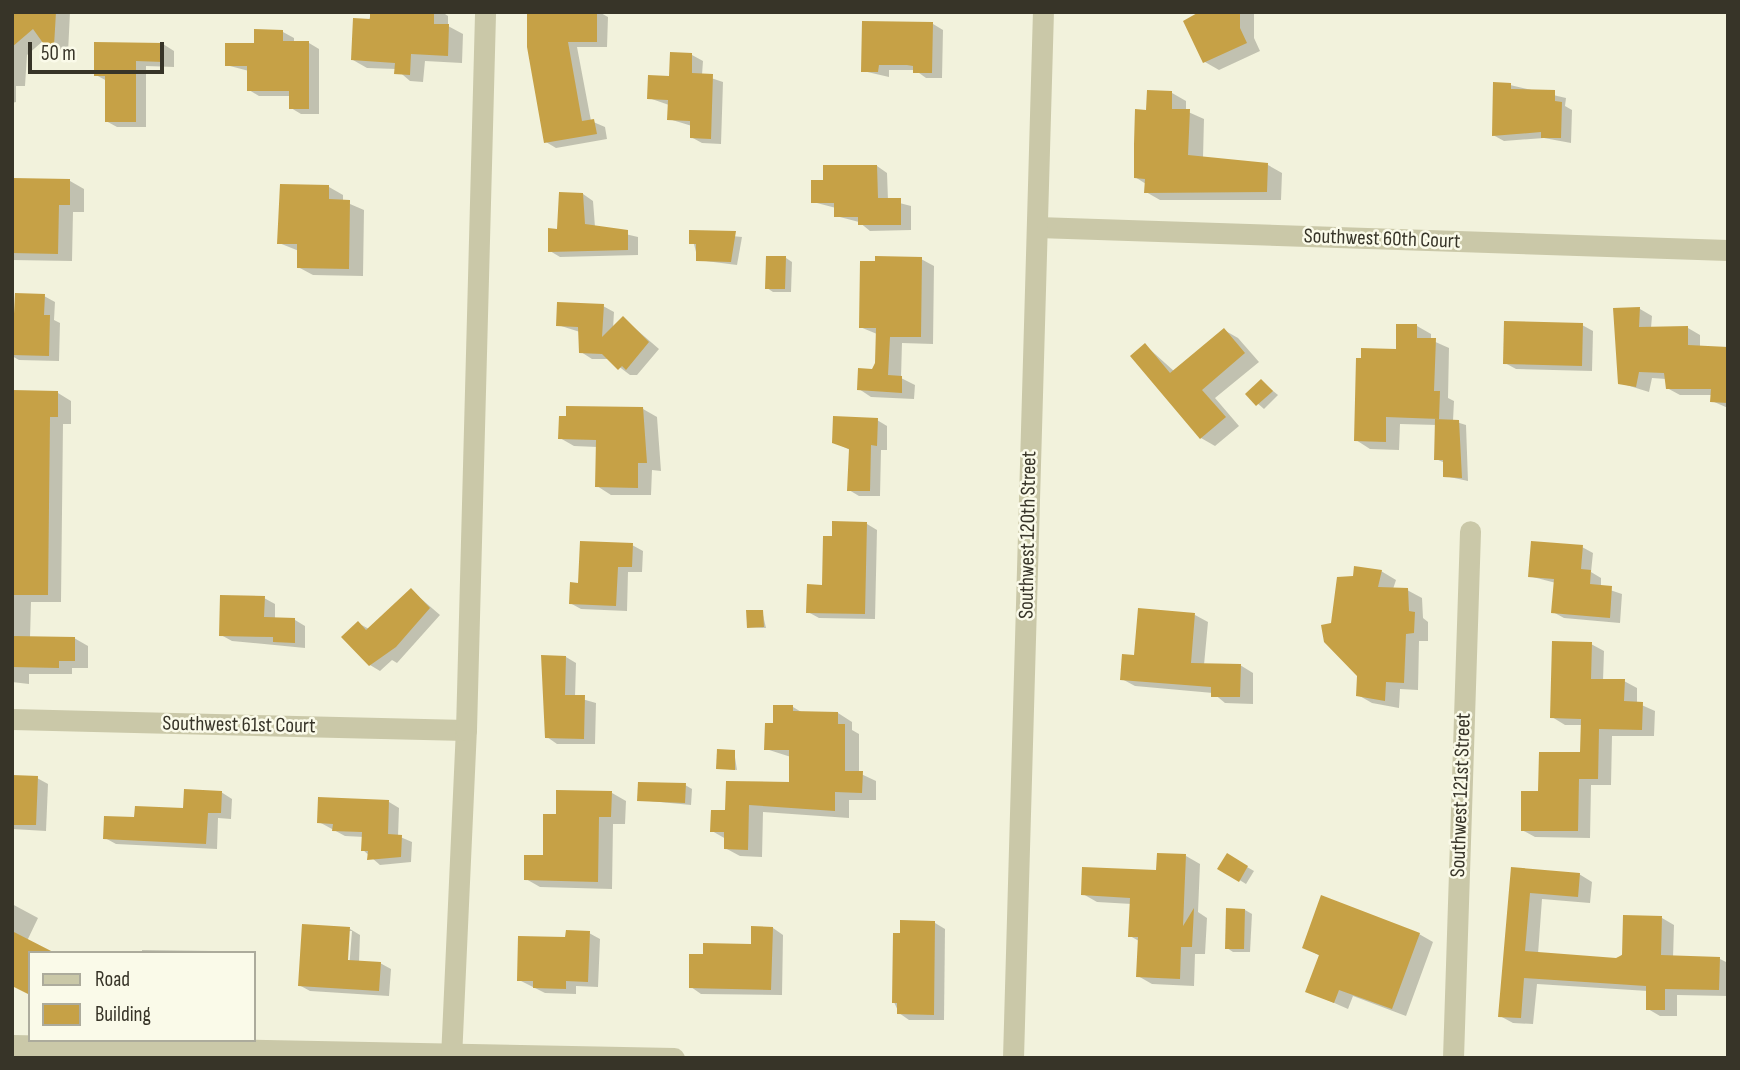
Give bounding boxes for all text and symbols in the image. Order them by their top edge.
scale bar [32,28,168,72]
text: 50 m [41,41,76,66]
street label: Southwest 60th Court [1303,224,1461,254]
street label: Southwest 120th Street [1014,451,1042,619]
street label: Southwest 61st Court [162,711,316,739]
street label: Southwest 121st Street [1446,712,1476,878]
legend [28,951,256,1042]
text: Road [95,967,130,992]
text: Building [95,1002,151,1027]

